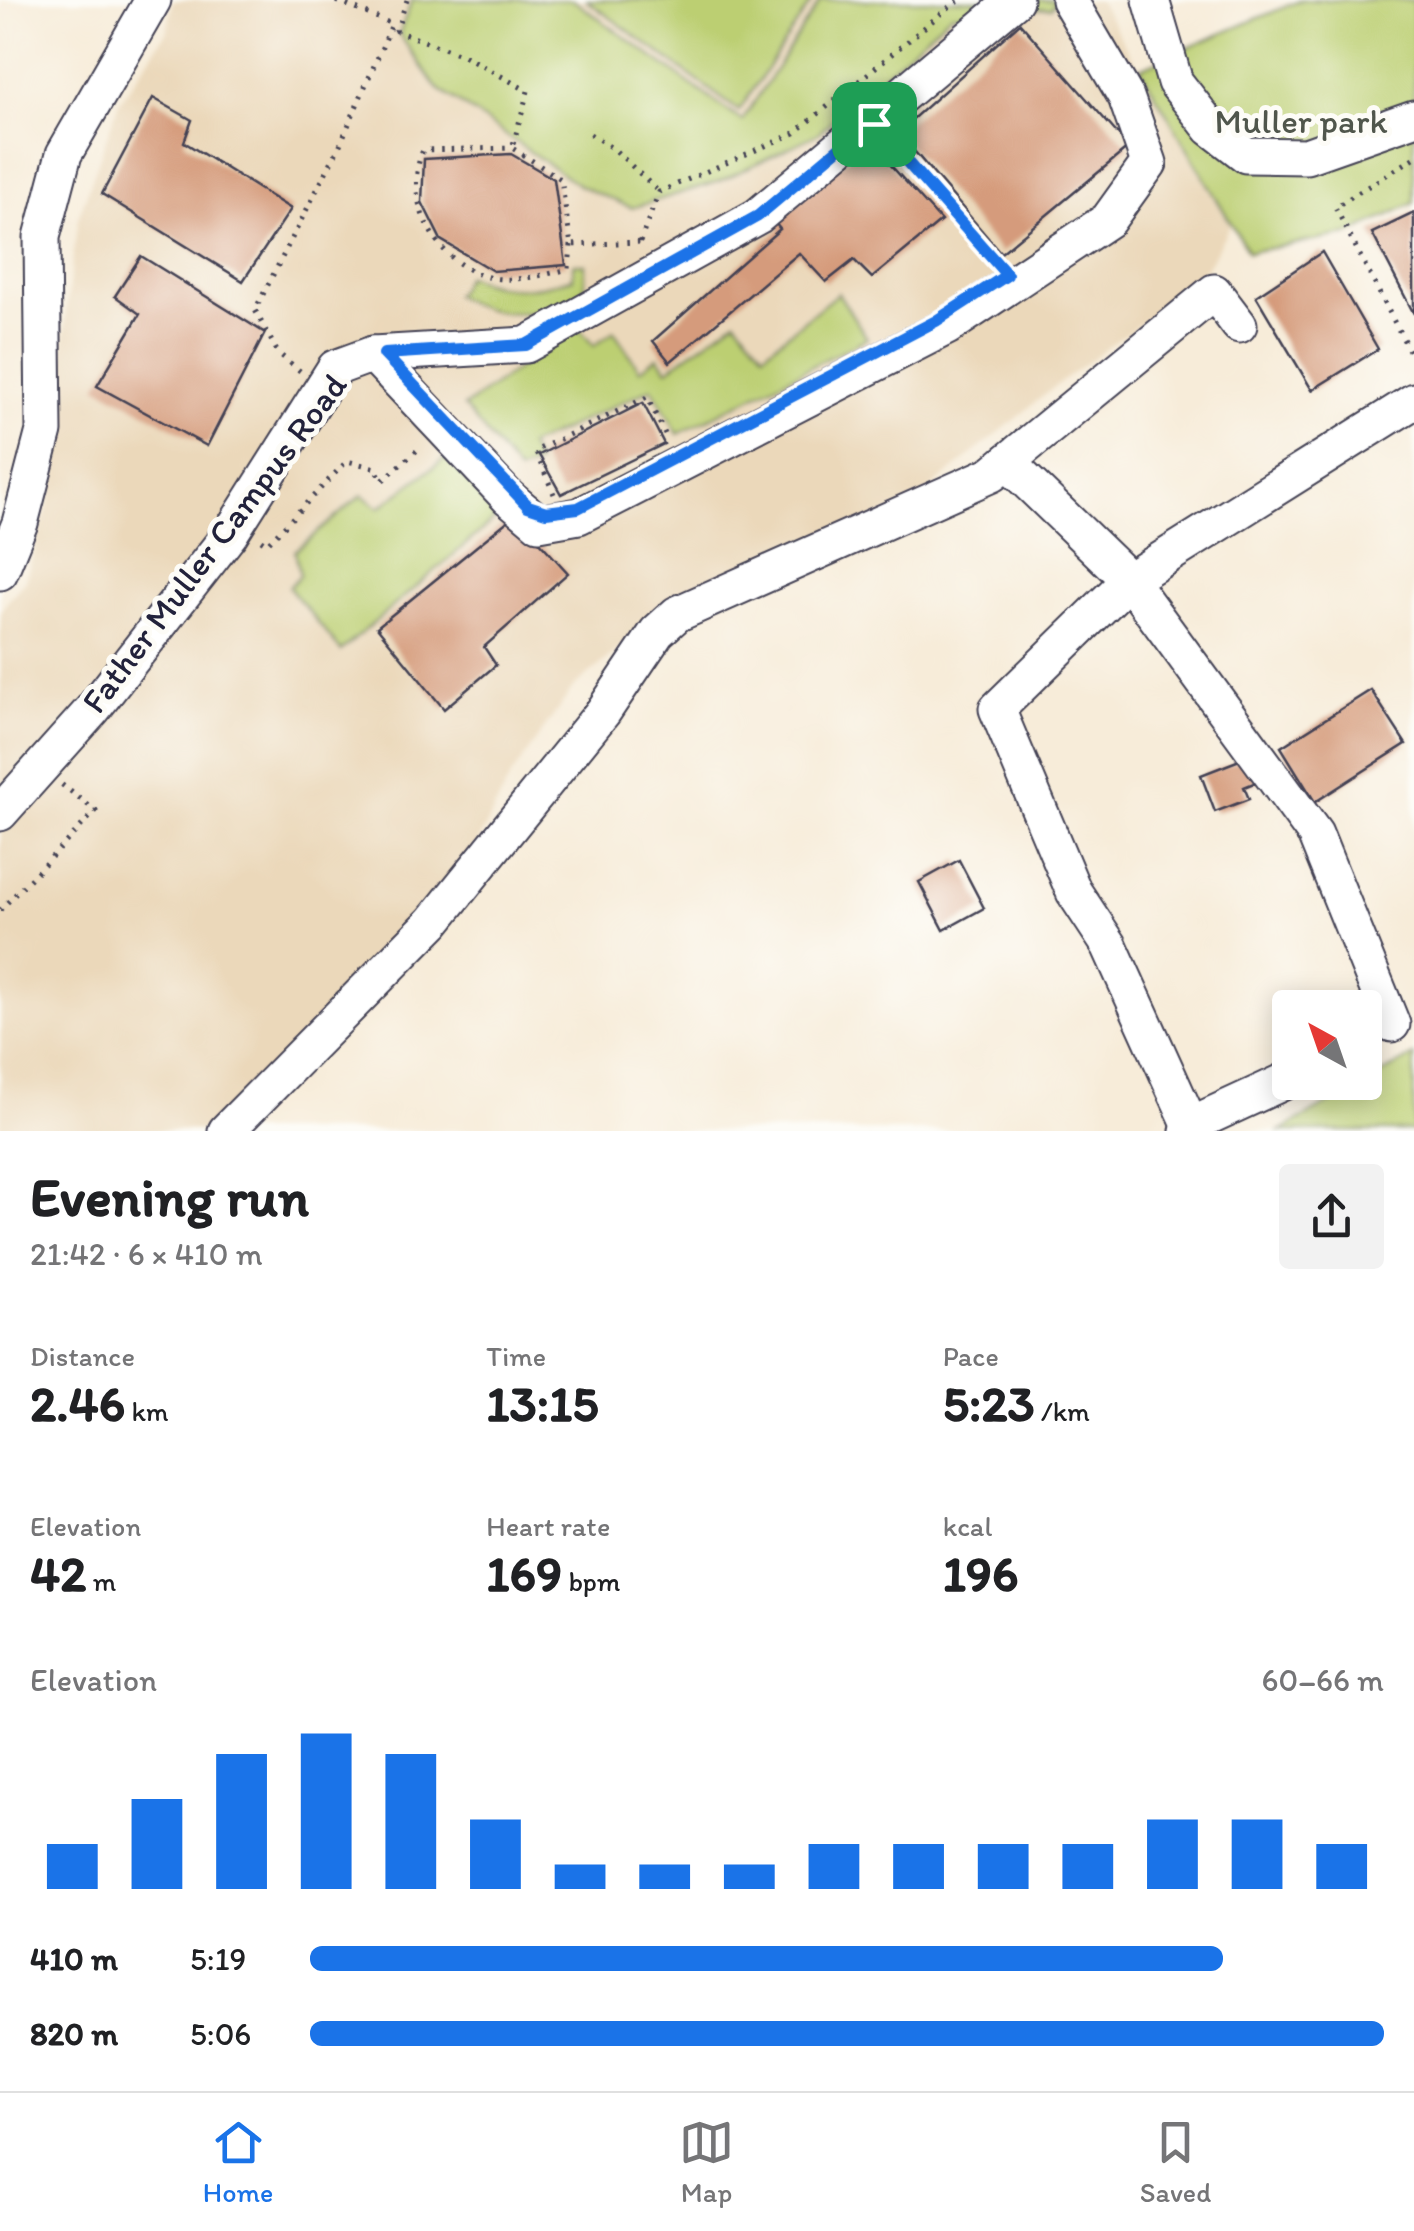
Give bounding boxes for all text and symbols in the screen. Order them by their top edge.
pin [832,82,917,167]
icon: arrive [847,97,902,152]
park label: Muller park [1214,100,1388,142]
street label: Father Muller Campus Road [73,365,355,721]
north arrow [1272,990,1382,1100]
map controls [1272,990,1382,1100]
text: Evening run [30,1164,309,1230]
button: share [1279,1164,1384,1269]
text: 21:42 · 6 × 410 m [30,1235,263,1273]
text: Distance [30,1339,135,1373]
text: Time [486,1339,546,1373]
text: Pace [943,1339,999,1373]
text: 2.46 [30,1373,125,1434]
text: 13:15 [486,1373,598,1434]
text: 5:23 [943,1373,1035,1434]
text: km [125,1394,168,1428]
text: /km [1035,1394,1090,1428]
text: Elevation [30,1509,141,1543]
text: Heart rate [486,1509,610,1543]
text: kcal [943,1509,992,1543]
text: 42 [30,1543,86,1604]
text: 169 [486,1543,562,1604]
text: 196 [943,1543,1018,1604]
text: m [86,1564,116,1598]
text: bpm [562,1564,620,1598]
text: Elevation [30,1661,157,1699]
text: 60–66 m [1262,1661,1384,1699]
text: 410 m [30,1940,118,1978]
text: 5:19 [190,1940,246,1978]
text: 820 m [30,2015,118,2053]
text: 5:06 [190,2015,251,2053]
tab: Home [203,2115,273,2209]
tab: Map [679,2115,734,2209]
tab: Saved [1140,2115,1211,2209]

